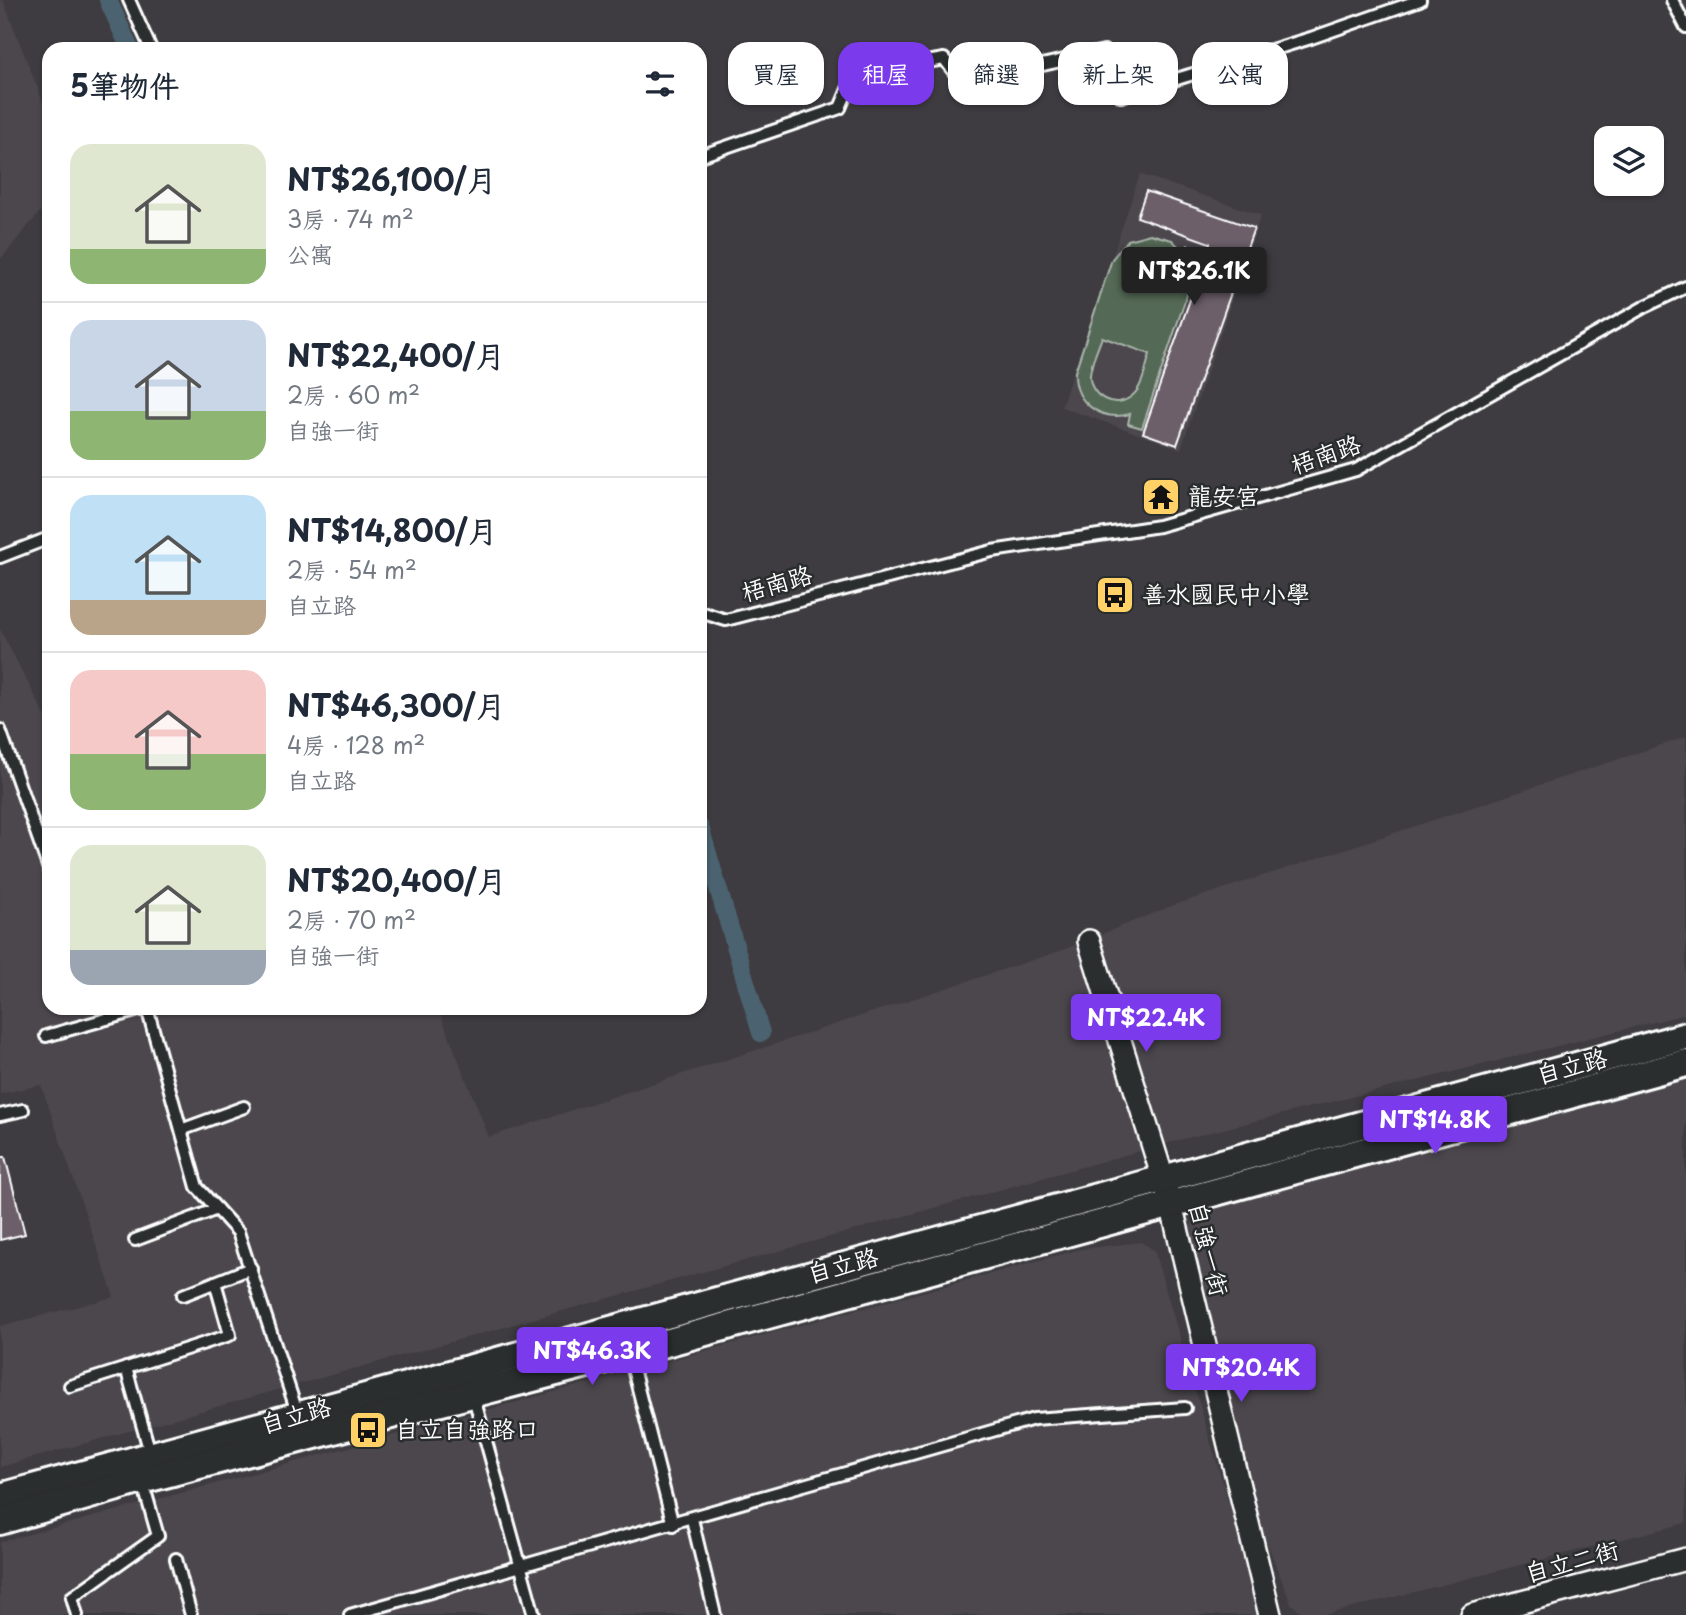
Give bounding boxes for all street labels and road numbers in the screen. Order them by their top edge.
street label: 梧南路 [1285,424,1365,482]
street label: 梧南路 [737,555,816,609]
street label: 自立路 [1532,1038,1611,1092]
street label: 自強一街 [1181,1198,1239,1299]
street label: 自立路 [803,1237,882,1291]
street label: 自立路 [256,1387,335,1441]
street label: 自立二街 [1520,1530,1623,1590]

